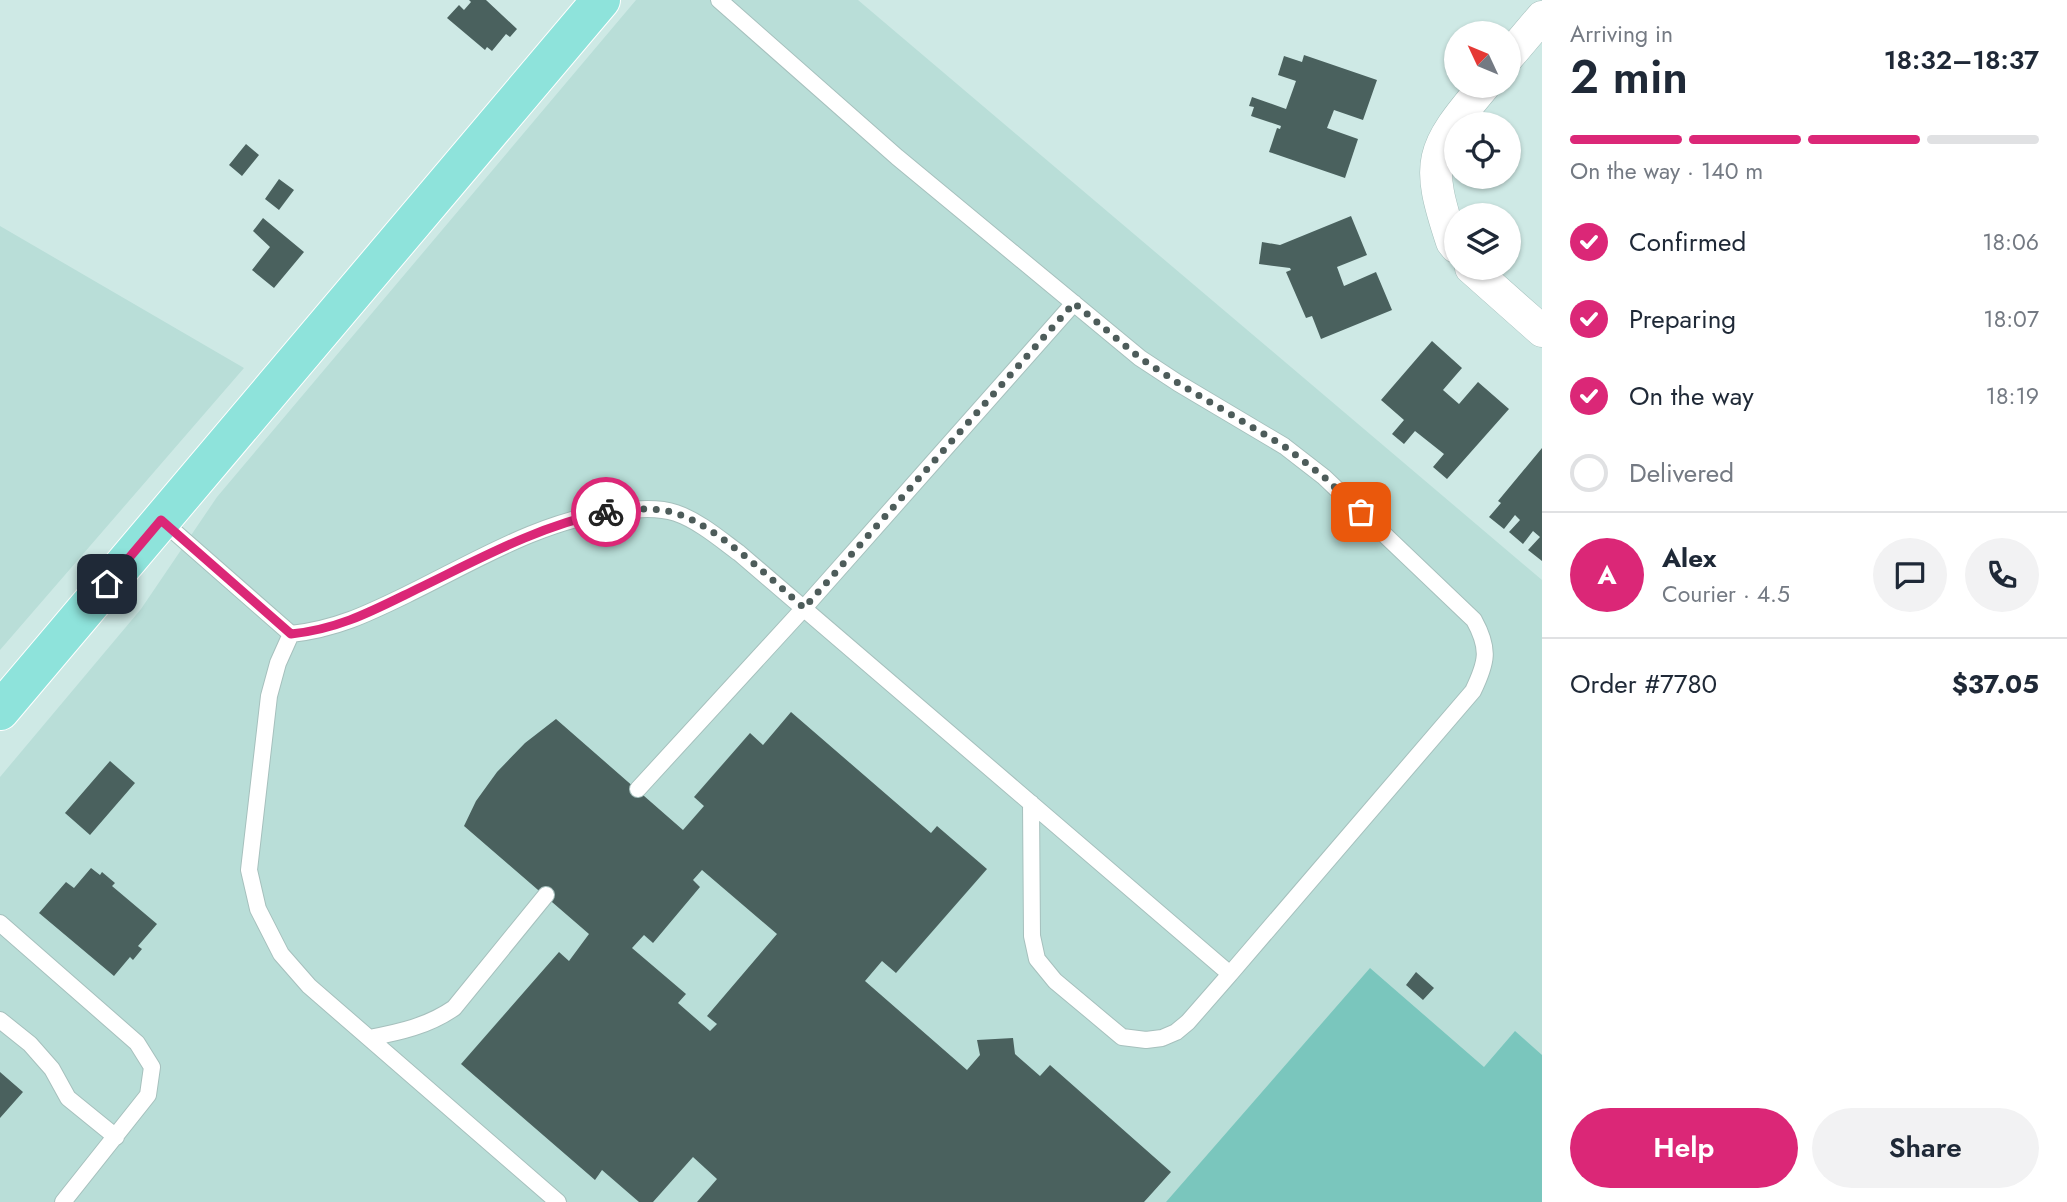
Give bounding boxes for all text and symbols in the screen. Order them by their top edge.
text: Arriving in [1570,17,1673,51]
north arrow [1444,21,1521,98]
map controls [1444,21,1521,280]
text: 18:32–18:37 [1884,41,2039,79]
text: 2 min [1570,44,1688,110]
button: locate [1444,112,1521,189]
text: On the way · 140 m [1570,154,1763,188]
button: layers [1444,203,1521,280]
icon: check [1570,223,1608,261]
text: Confirmed [1629,223,1746,261]
text: 18:06 [1982,225,2039,259]
icon: check [1570,300,1608,338]
text: Preparing [1629,300,1736,338]
text: 18:07 [1983,302,2039,336]
icon: check [1570,377,1608,415]
text: On the way [1629,377,1754,415]
text: 18:19 [1986,379,2039,413]
text: Delivered [1629,454,1734,492]
courier [571,477,641,547]
pin [1331,482,1391,542]
icon: bike [587,493,625,531]
icon: bag [1342,493,1380,531]
button: chat [1873,538,1947,612]
button: phone [1965,538,2039,612]
text: Alex [1662,539,1716,577]
pin [77,554,137,614]
text: A [1597,556,1617,594]
icon: home [88,565,126,603]
text: Courier · 4.5 [1662,577,1790,611]
text: Order #7780 [1570,665,1717,703]
text: $37.05 [1952,665,2039,703]
button: Help [1570,1108,1798,1188]
button: Share [1812,1108,2039,1188]

